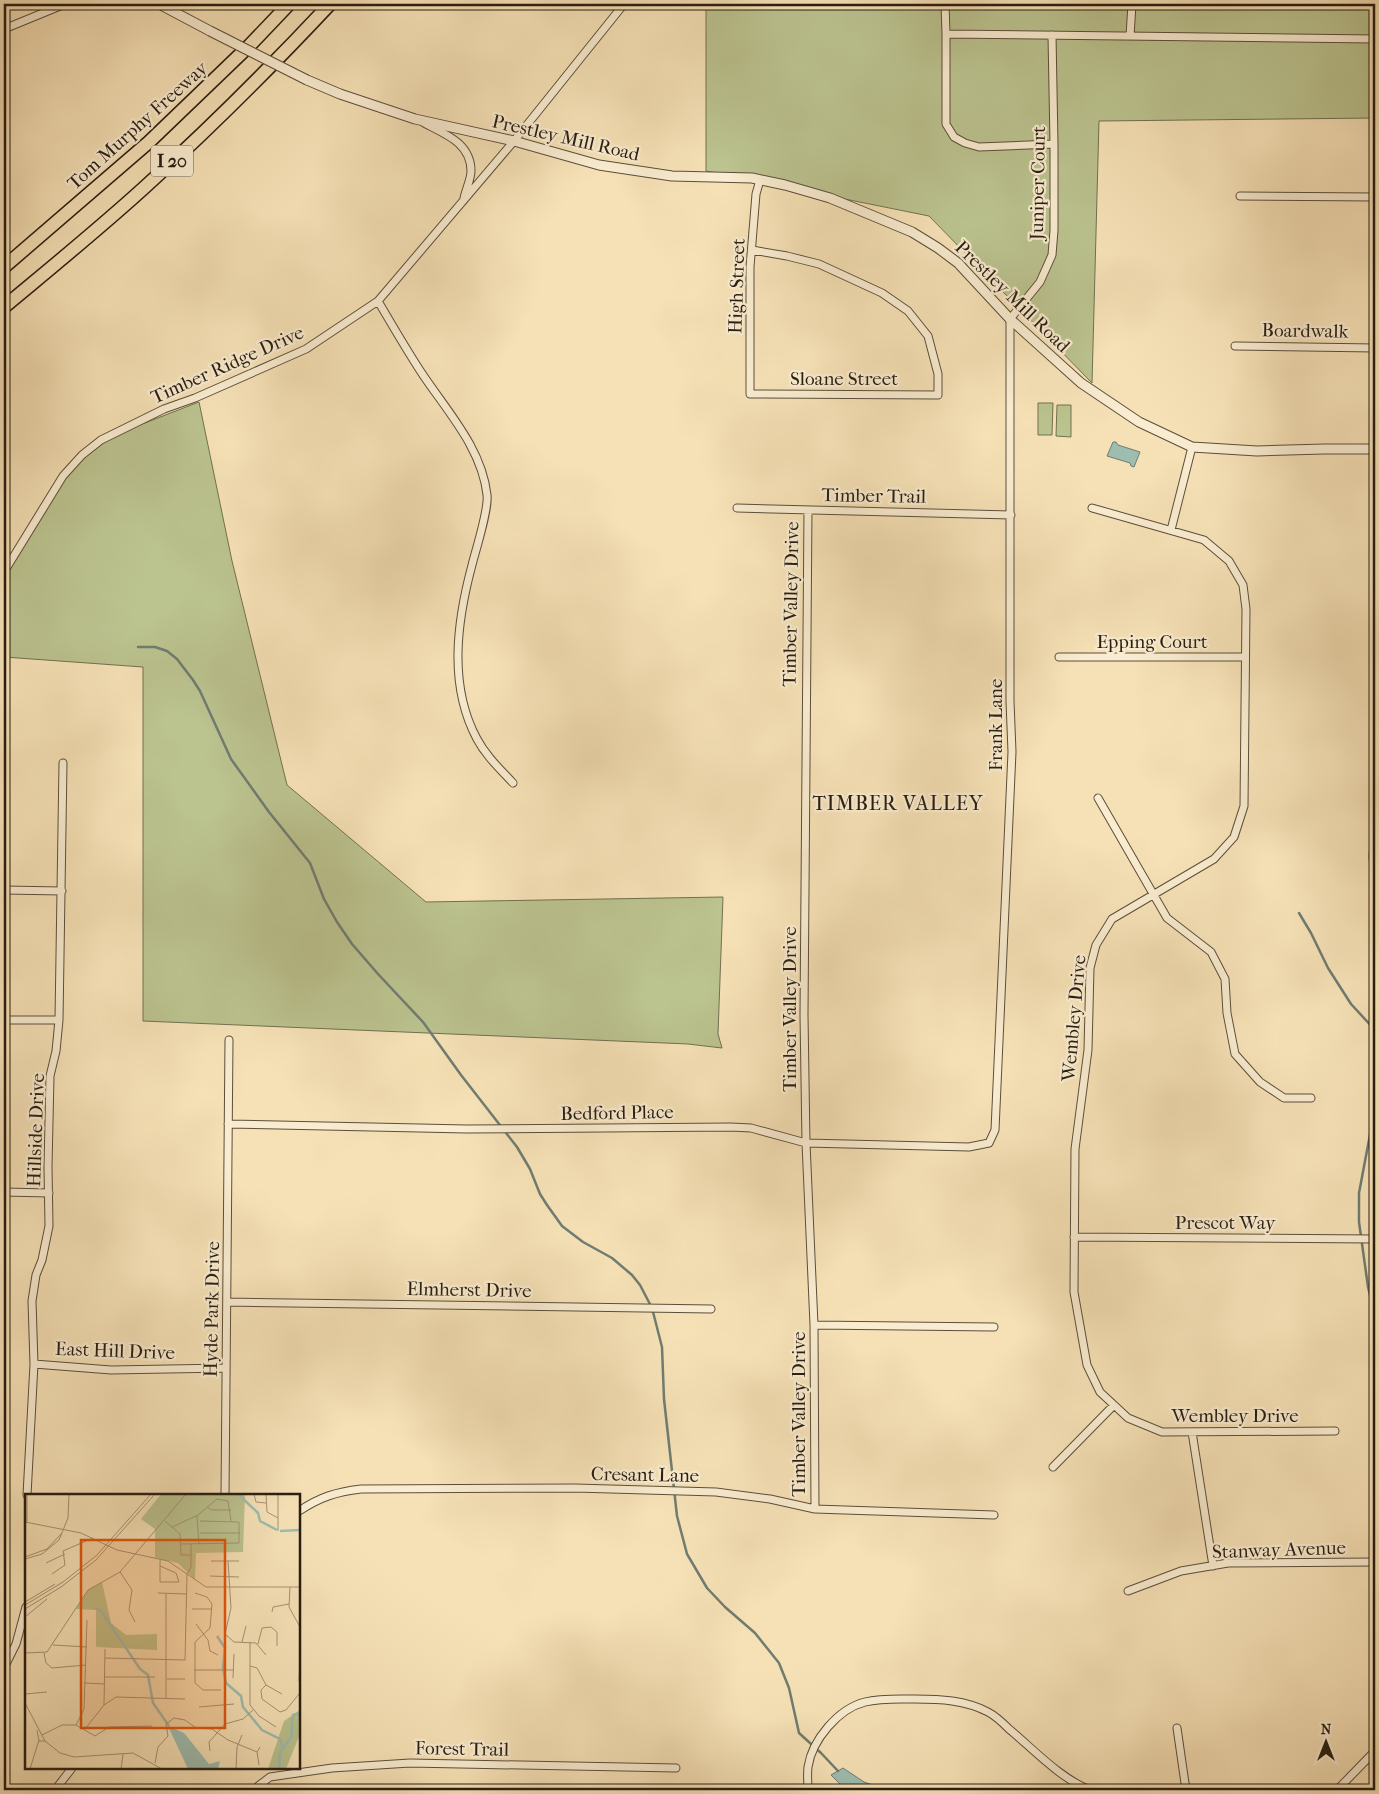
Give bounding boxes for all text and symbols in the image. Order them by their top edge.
street label: Tom Murphy Freeway [63,57,213,194]
street label: Prestley Mill Road [490,110,642,166]
street label: Juniper Court [1026,126,1050,242]
road number: I 20 [151,146,193,177]
street label: Prestley Mill Road [950,236,1075,358]
street label: High Street [724,238,750,334]
street label: Boardwalk [1261,319,1349,343]
street label: Timber Ridge Drive [148,321,307,409]
street label: Sloane Street [790,368,898,390]
street label: Timber Trail [822,484,926,508]
street label: Timber Valley Drive [779,521,803,687]
street label: Epping Court [1097,631,1208,653]
street label: Frank Lane [985,679,1007,771]
district label: TIMBER VALLEY [812,792,984,815]
street label: Timber Valley Drive [779,926,801,1092]
street label: Wembley Drive [1057,954,1090,1083]
street label: Hillside Drive [23,1073,49,1187]
street label: Bedford Place [560,1101,674,1125]
street label: Prescot Way [1175,1212,1276,1234]
street label: Hyde Park Drive [200,1241,224,1377]
street label: Elmherst Drive [406,1278,532,1302]
street label: Timber Valley Drive [788,1331,810,1497]
street label: East Hill Drive [55,1338,175,1364]
street label: Wembley Drive [1170,1405,1299,1427]
street label: Cresant Lane [591,1463,699,1487]
inset map [25,1494,300,1769]
street label: Stanway Avenue [1212,1537,1346,1563]
north arrow [1302,1716,1352,1766]
text: N [1321,1721,1332,1738]
street label: Forest Trail [415,1737,509,1761]

